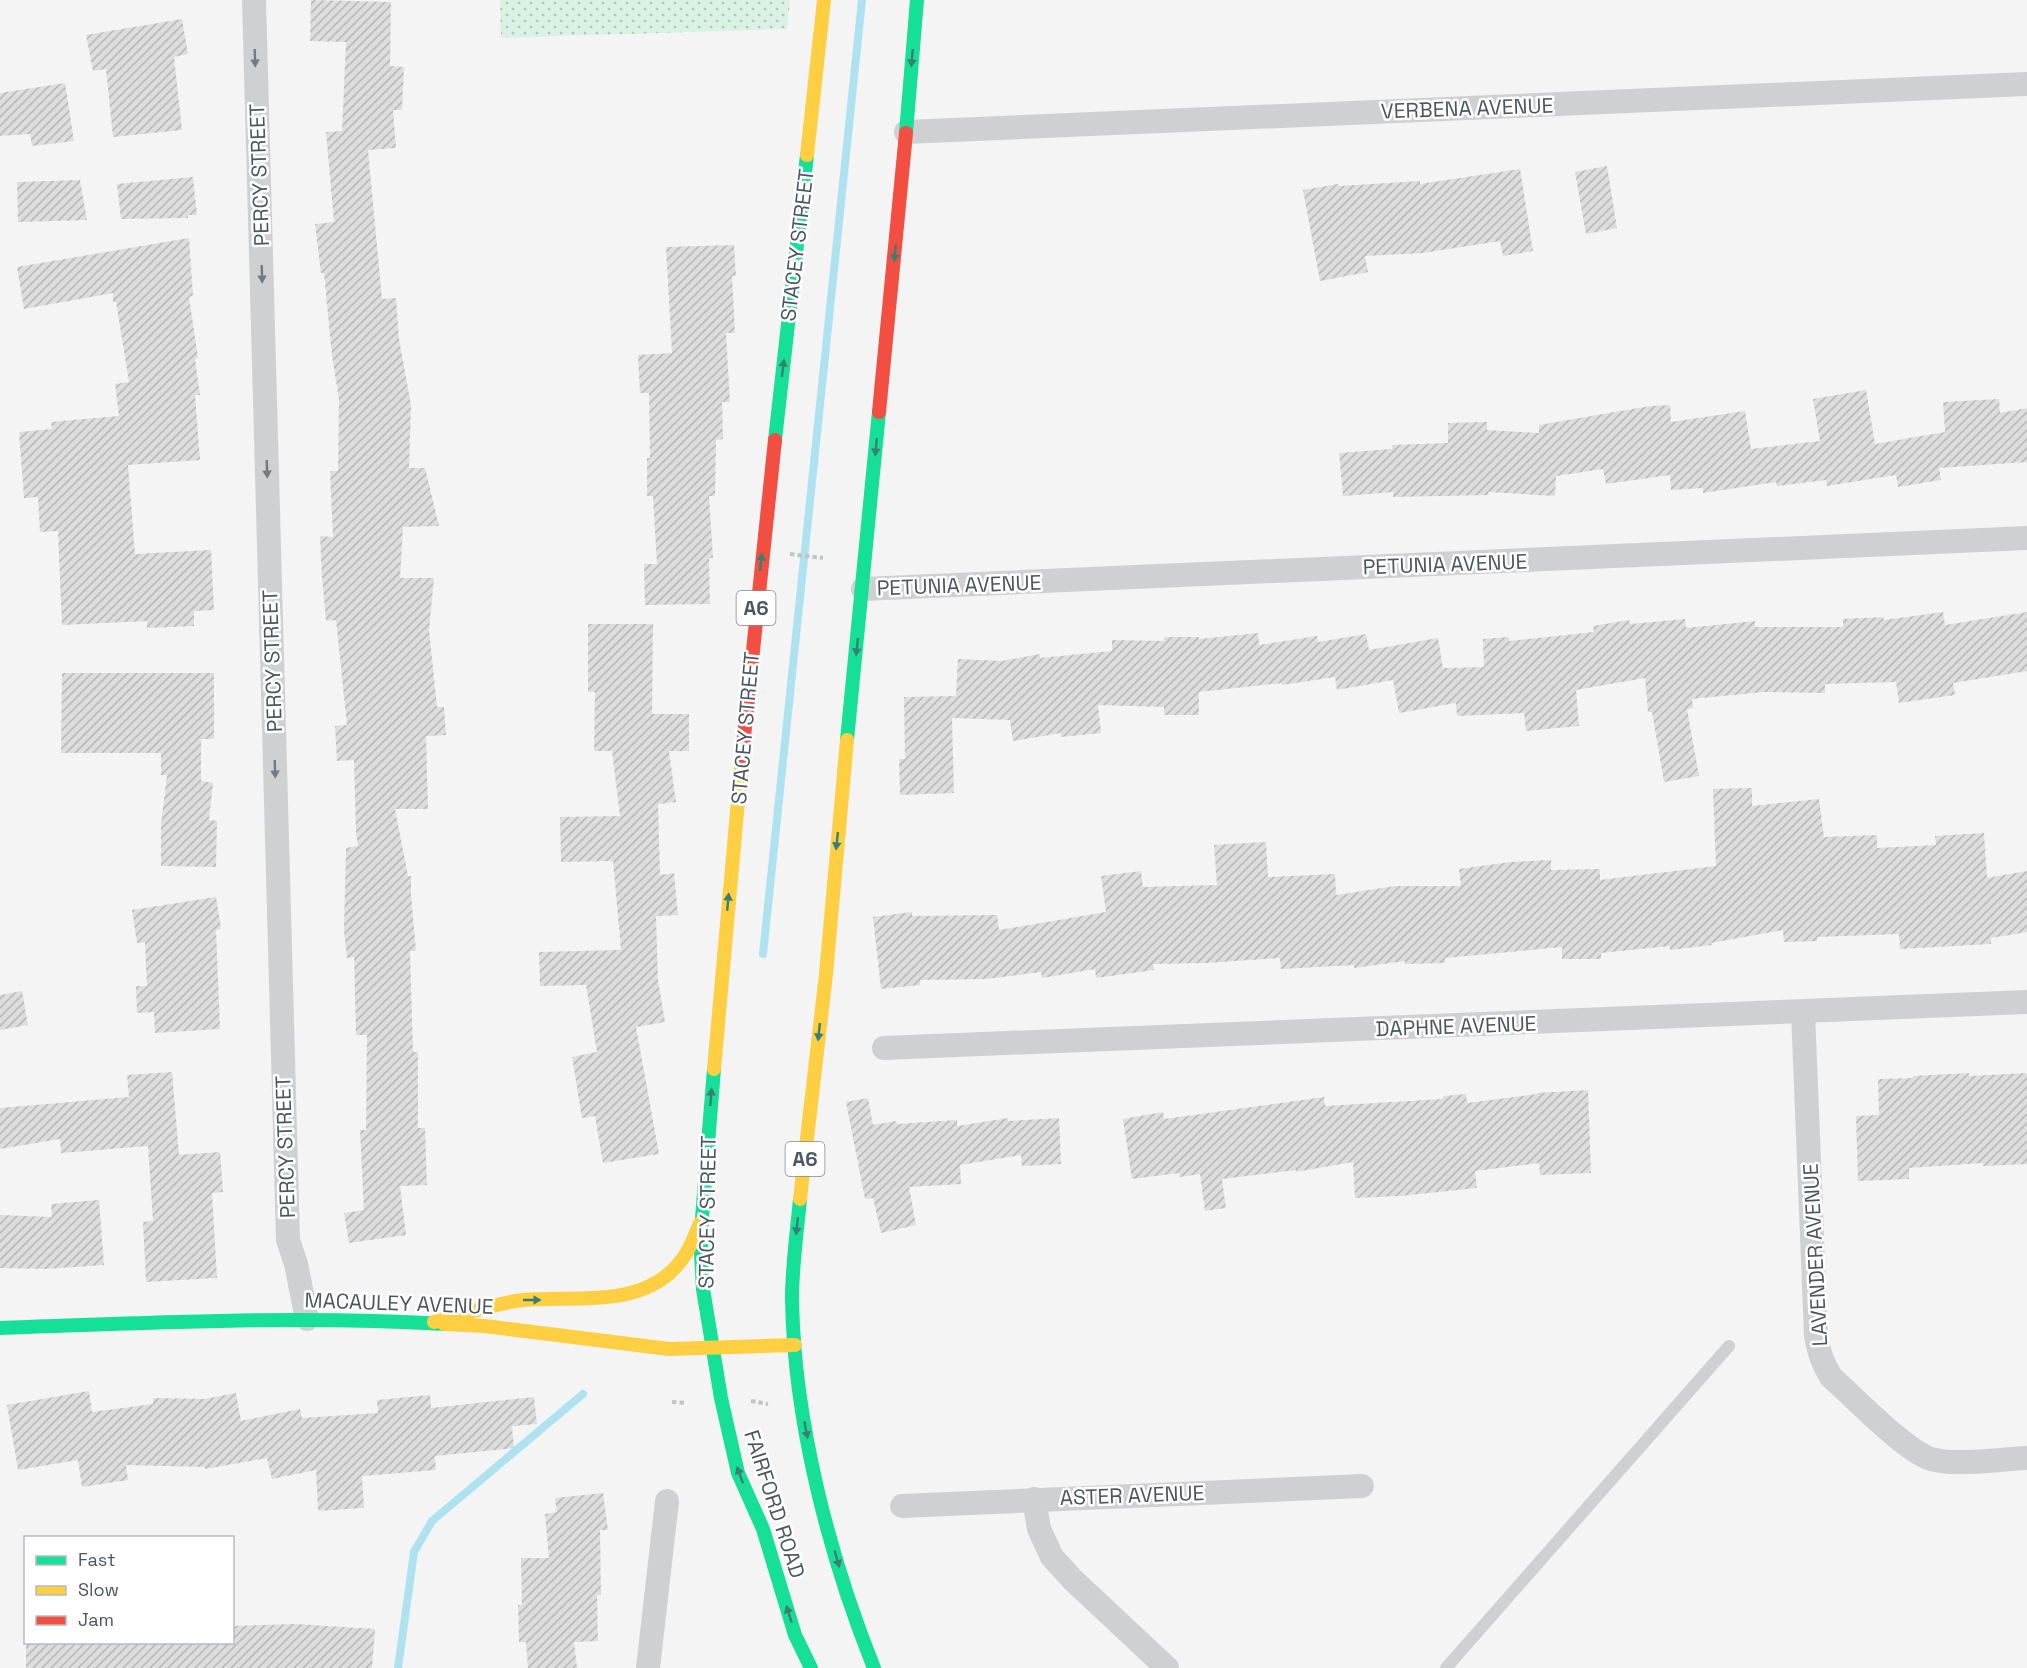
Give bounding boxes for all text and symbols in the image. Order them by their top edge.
one-way arrow [251,49,260,68]
one-way arrow [908,49,917,68]
street label: VERBENA AVENUE [1380,91,1554,125]
street label: PERCY STREET [243,103,275,247]
street label: STACEY STREET [774,167,820,323]
one-way arrow [890,243,900,262]
one-way arrow [257,265,266,284]
one-way arrow [778,359,788,378]
one-way arrow [871,437,881,456]
one-way arrow [262,460,272,479]
street label: PETUNIA AVENUE [1362,548,1528,580]
one-way arrow [756,552,766,571]
street label: PETUNIA AVENUE [876,569,1042,601]
street label: PERCY STREET [256,589,288,733]
road number: A6 [736,591,776,625]
one-way arrow [852,637,862,656]
street label: STACEY STREET [725,651,765,805]
one-way arrow [270,760,280,779]
one-way arrow [832,832,842,851]
one-way arrow [723,893,733,912]
street label: DAPHNE AVENUE [1375,1010,1537,1042]
one-way arrow [815,1023,824,1042]
street label: PERCY STREET [269,1075,301,1219]
one-way arrow [706,1087,716,1106]
street label: STACEY STREET [692,1135,722,1289]
road number: A6 [786,1142,824,1176]
street label: LAVENDER AVENUE [1797,1163,1833,1347]
one-way arrow [793,1216,802,1235]
street label: MACAULEY AVENUE [304,1286,494,1320]
one-way arrow [523,1295,542,1305]
one-way arrow [802,1421,811,1440]
street label: FAIRFORD ROAD [738,1427,812,1581]
one-way arrow [734,1466,744,1484]
street label: ASTER AVENUE [1059,1479,1205,1511]
legend [24,1536,234,1644]
text: Fast [78,1548,115,1571]
one-way arrow [832,1550,842,1568]
text: Slow [78,1578,119,1601]
one-way arrow [784,1605,793,1623]
text: Jam [78,1608,114,1631]

